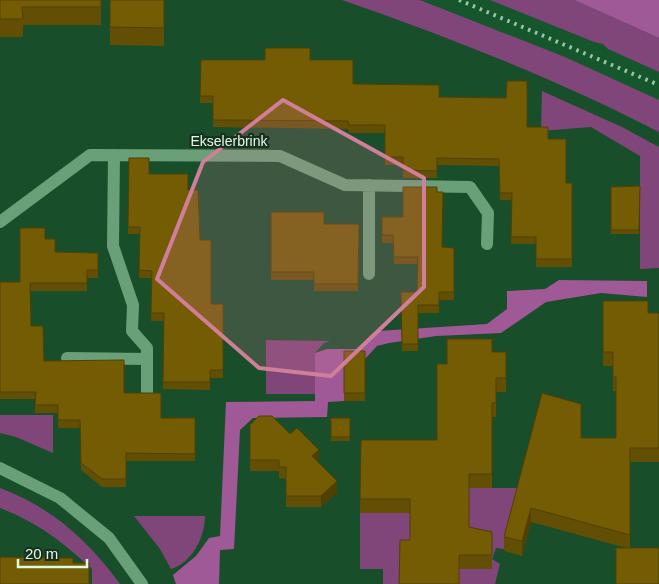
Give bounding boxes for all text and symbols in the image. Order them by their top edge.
street label: Ekselerbrink [190,133,269,149]
scale bar [18,536,86,568]
text: 20 m [25,545,58,562]

